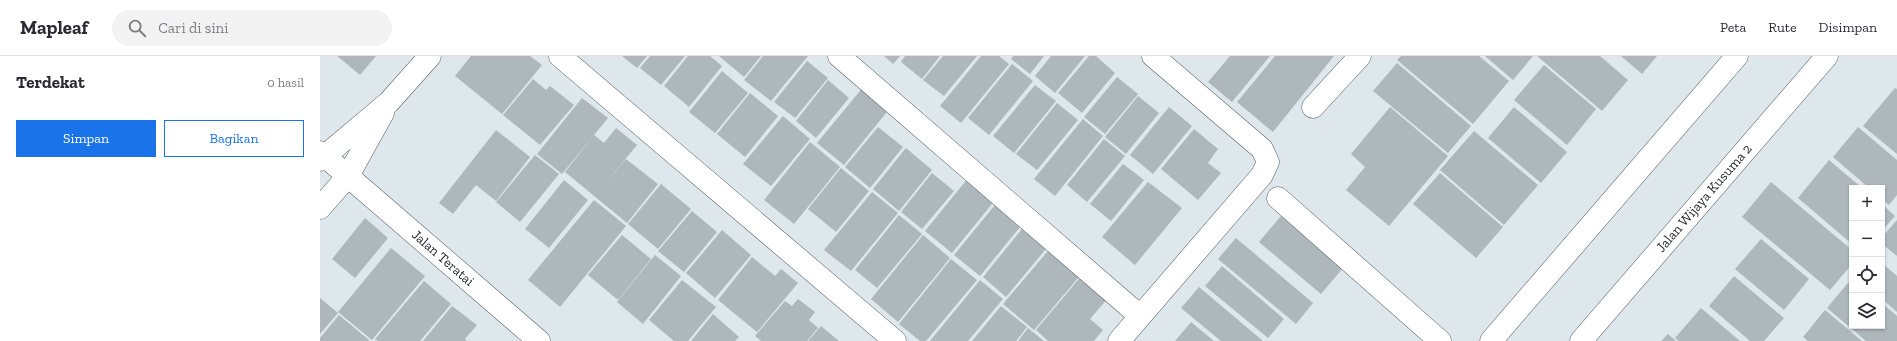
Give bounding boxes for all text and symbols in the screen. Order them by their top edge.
search box [112,10,392,46]
text: Mapleaf [20,16,88,39]
icon: search [126,17,148,39]
text: Cari di sini [158,19,228,37]
text: Peta [1720,19,1746,36]
text: Rute [1768,19,1797,36]
text: Disimpan [1819,19,1877,36]
text: Terdekat [16,72,85,92]
text: 0 hasil [267,75,304,90]
button: Simpan [16,120,156,157]
button: Bagikan [164,120,304,157]
street label: Jalan Wijaya Kusuma 2 [1652,140,1756,256]
map controls [1849,185,1885,329]
button: + [1849,185,1885,221]
button: − [1849,221,1885,257]
street label: Jalan Teratai [408,226,478,290]
button: locate [1849,257,1885,293]
button: layers [1849,293,1885,329]

